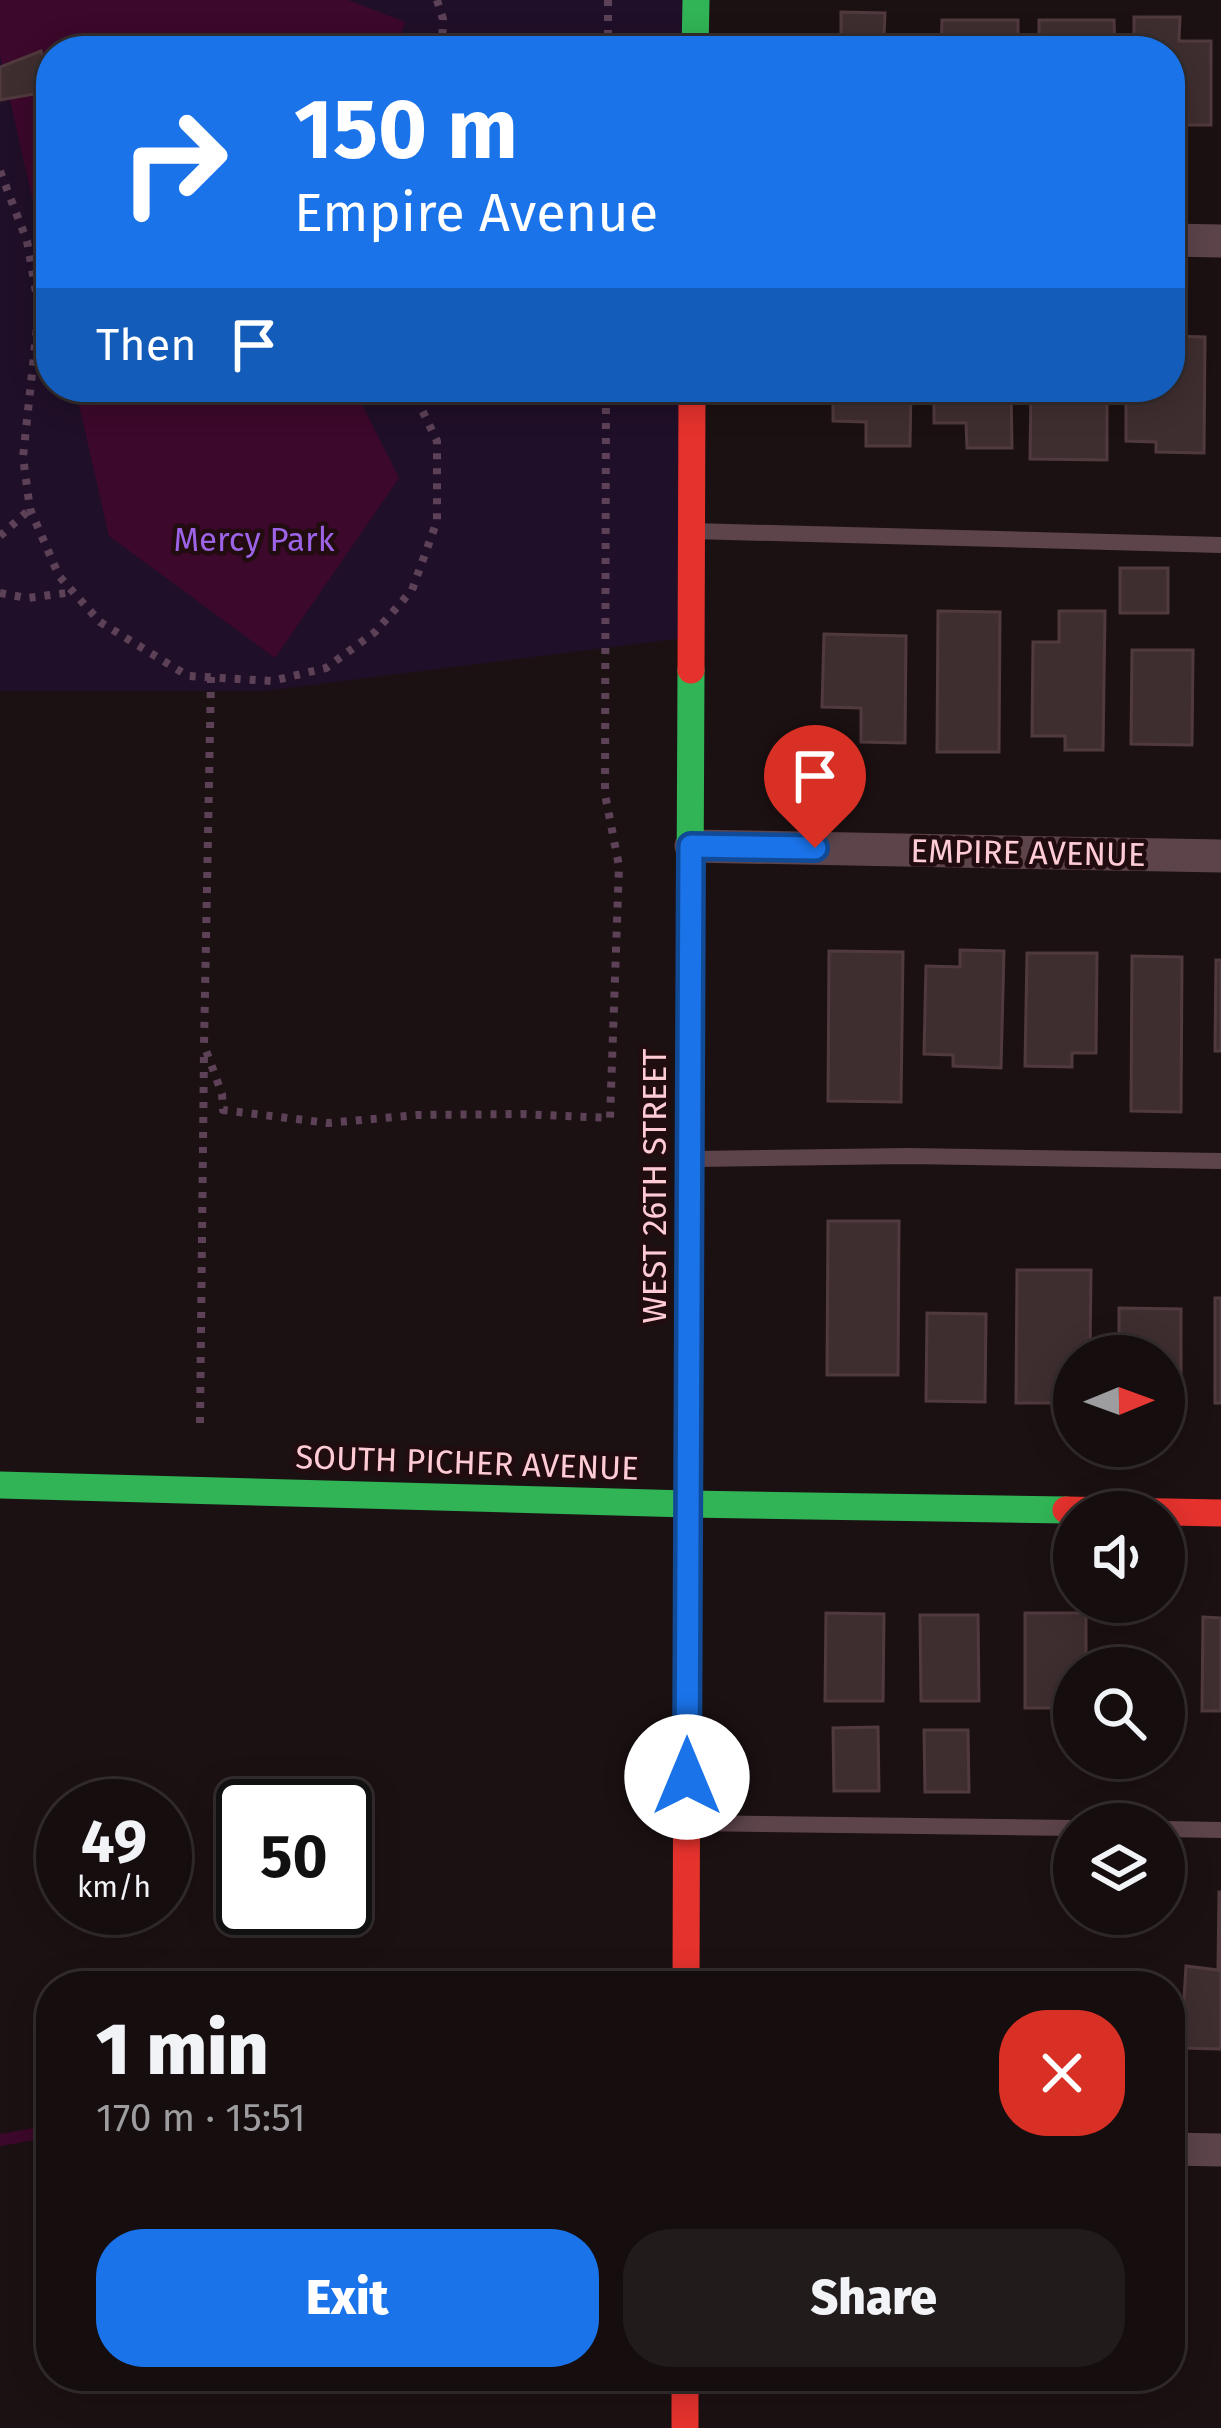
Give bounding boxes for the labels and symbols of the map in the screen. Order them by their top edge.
park label: Mercy Park [173,520,335,560]
pin [764,725,866,848]
street label: EMPIRE AVENUE [910,831,1146,875]
street label: WEST 26TH STREET [635,1049,675,1323]
north arrow [1053,1335,1185,1467]
street label: SOUTH PICHER AVENUE [295,1437,639,1489]
position arrow [624,1714,750,1840]
speed limit sign: 50 [216,1779,372,1935]

